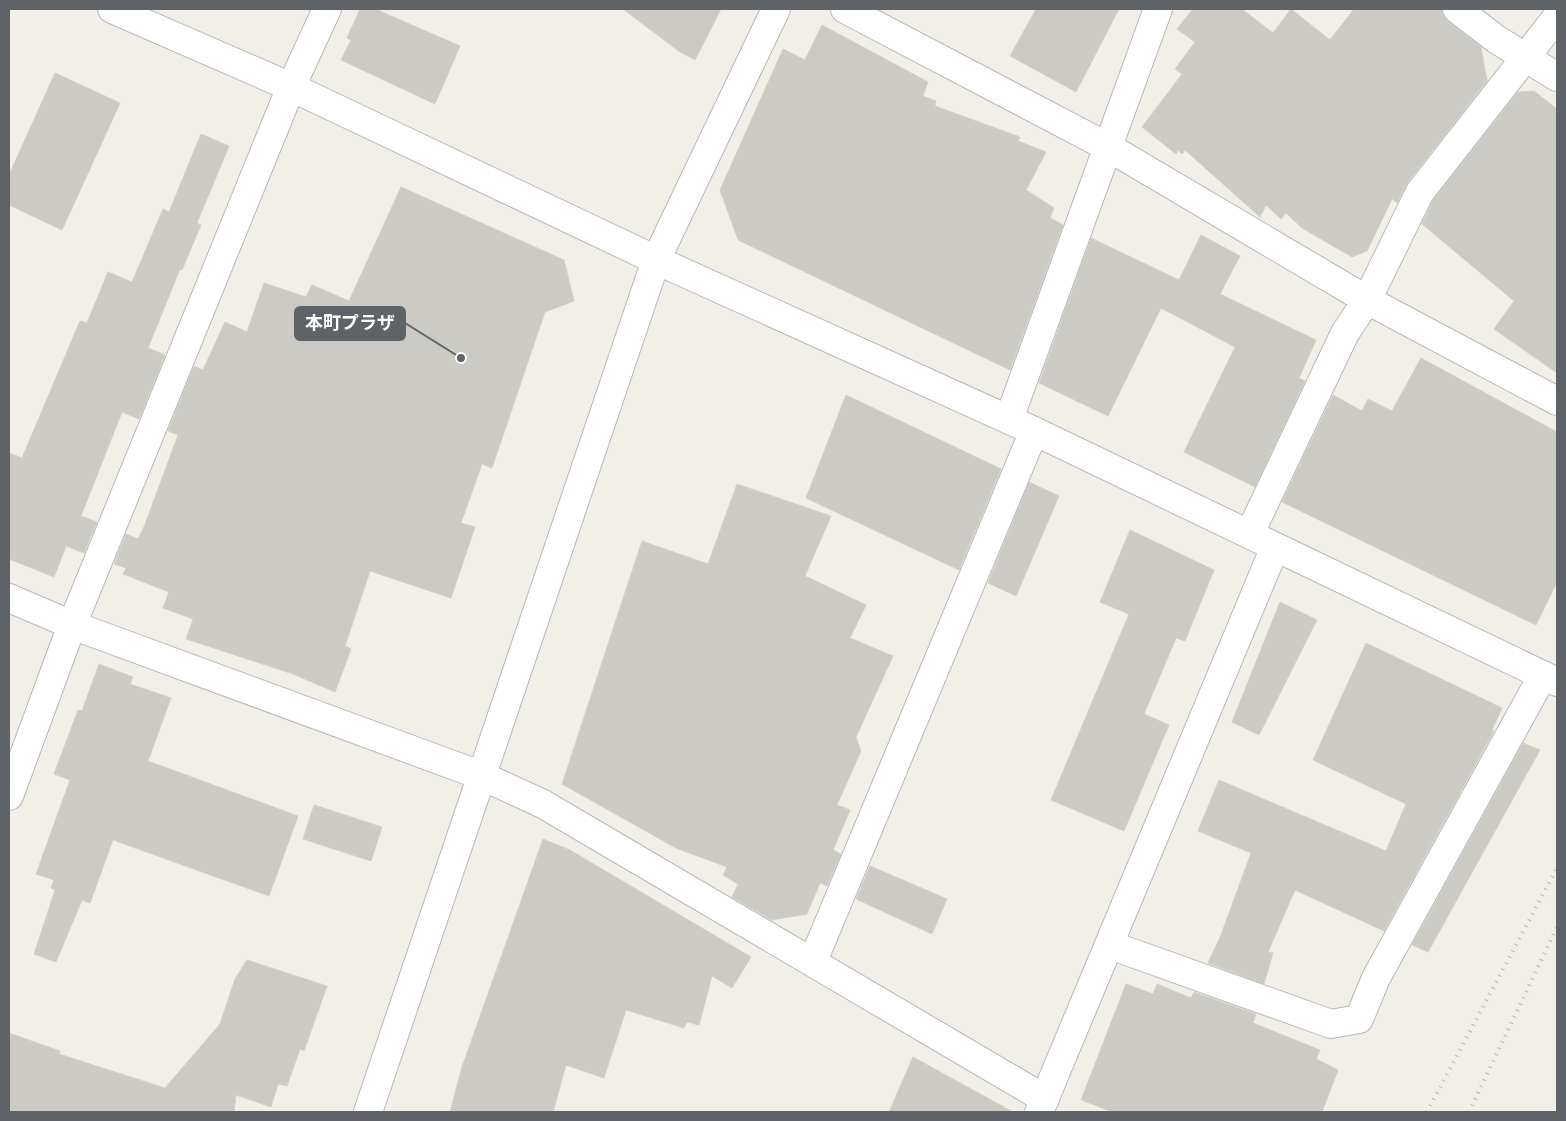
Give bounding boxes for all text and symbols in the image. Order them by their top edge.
callout: 本町プラザ [295,307,405,340]
text: 本町プラザ [305,310,395,335]

